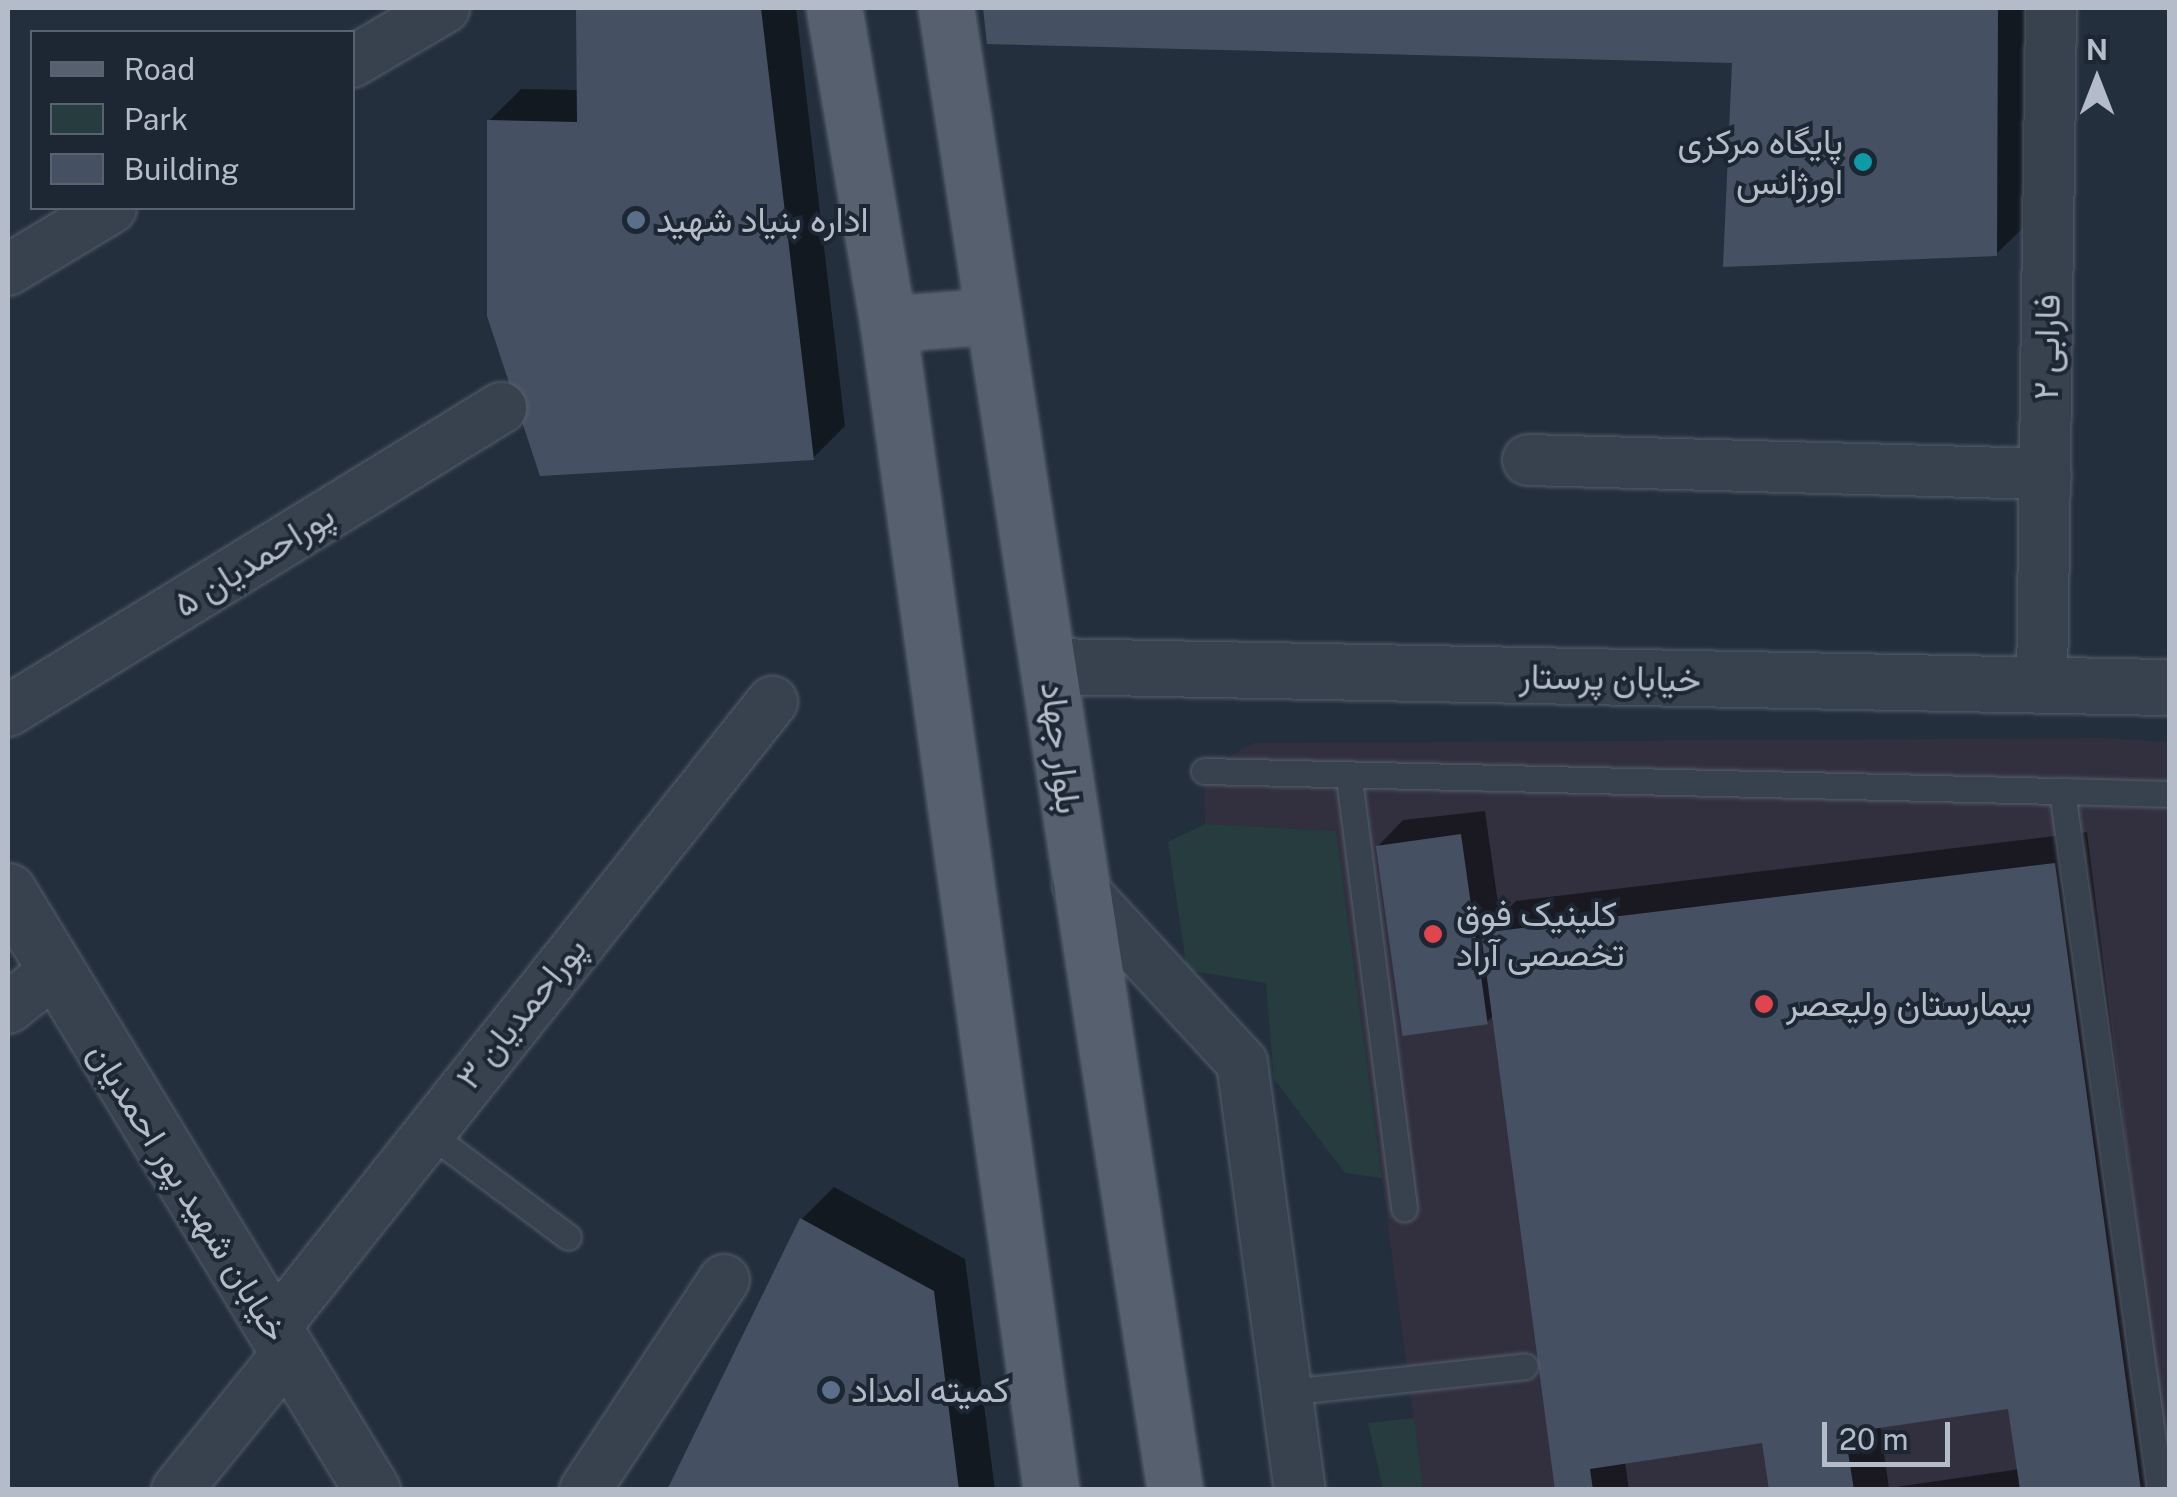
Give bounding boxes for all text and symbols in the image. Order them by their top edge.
legend [30,30,355,210]
north arrow [2047,30,2147,130]
text: N [2086,33,2108,66]
text: Road [124,51,195,87]
text: Park [124,101,188,137]
place label: پایگاه مرکزی اورژانس [1678,121,1843,203]
text: Building [124,151,239,187]
marker: پایگاه مرکزی اورژانس [1852,151,1874,173]
place label: اداره بنیاد شهید [656,199,869,241]
marker: اداره بنیاد شهید [625,209,647,231]
street label: فارابی ۲ [2025,294,2069,400]
street label: پوراحمدیان ۵ [166,494,342,626]
street label: خیابان پرستار [1519,655,1701,701]
street label: بلوار جهاد [1032,680,1090,816]
place label: کلینیک فوق تخصصی آراد [1456,893,1625,975]
marker: کلینیک فوق تخصصی آراد [1420,921,1446,947]
street label: پوراحمدیان ۳ [447,928,595,1098]
place label: بیمارستان ولیعصر [1786,983,2032,1025]
marker: بیمارستان ولیعصر [1751,991,1777,1017]
street label: خیابان شهید پور احمدیان [79,1035,297,1349]
place label: کمیته امداد [851,1369,1010,1411]
marker: کمیته امداد [820,1379,842,1401]
scale bar [1827,1402,1954,1464]
text: 20 m [1839,1421,1908,1457]

